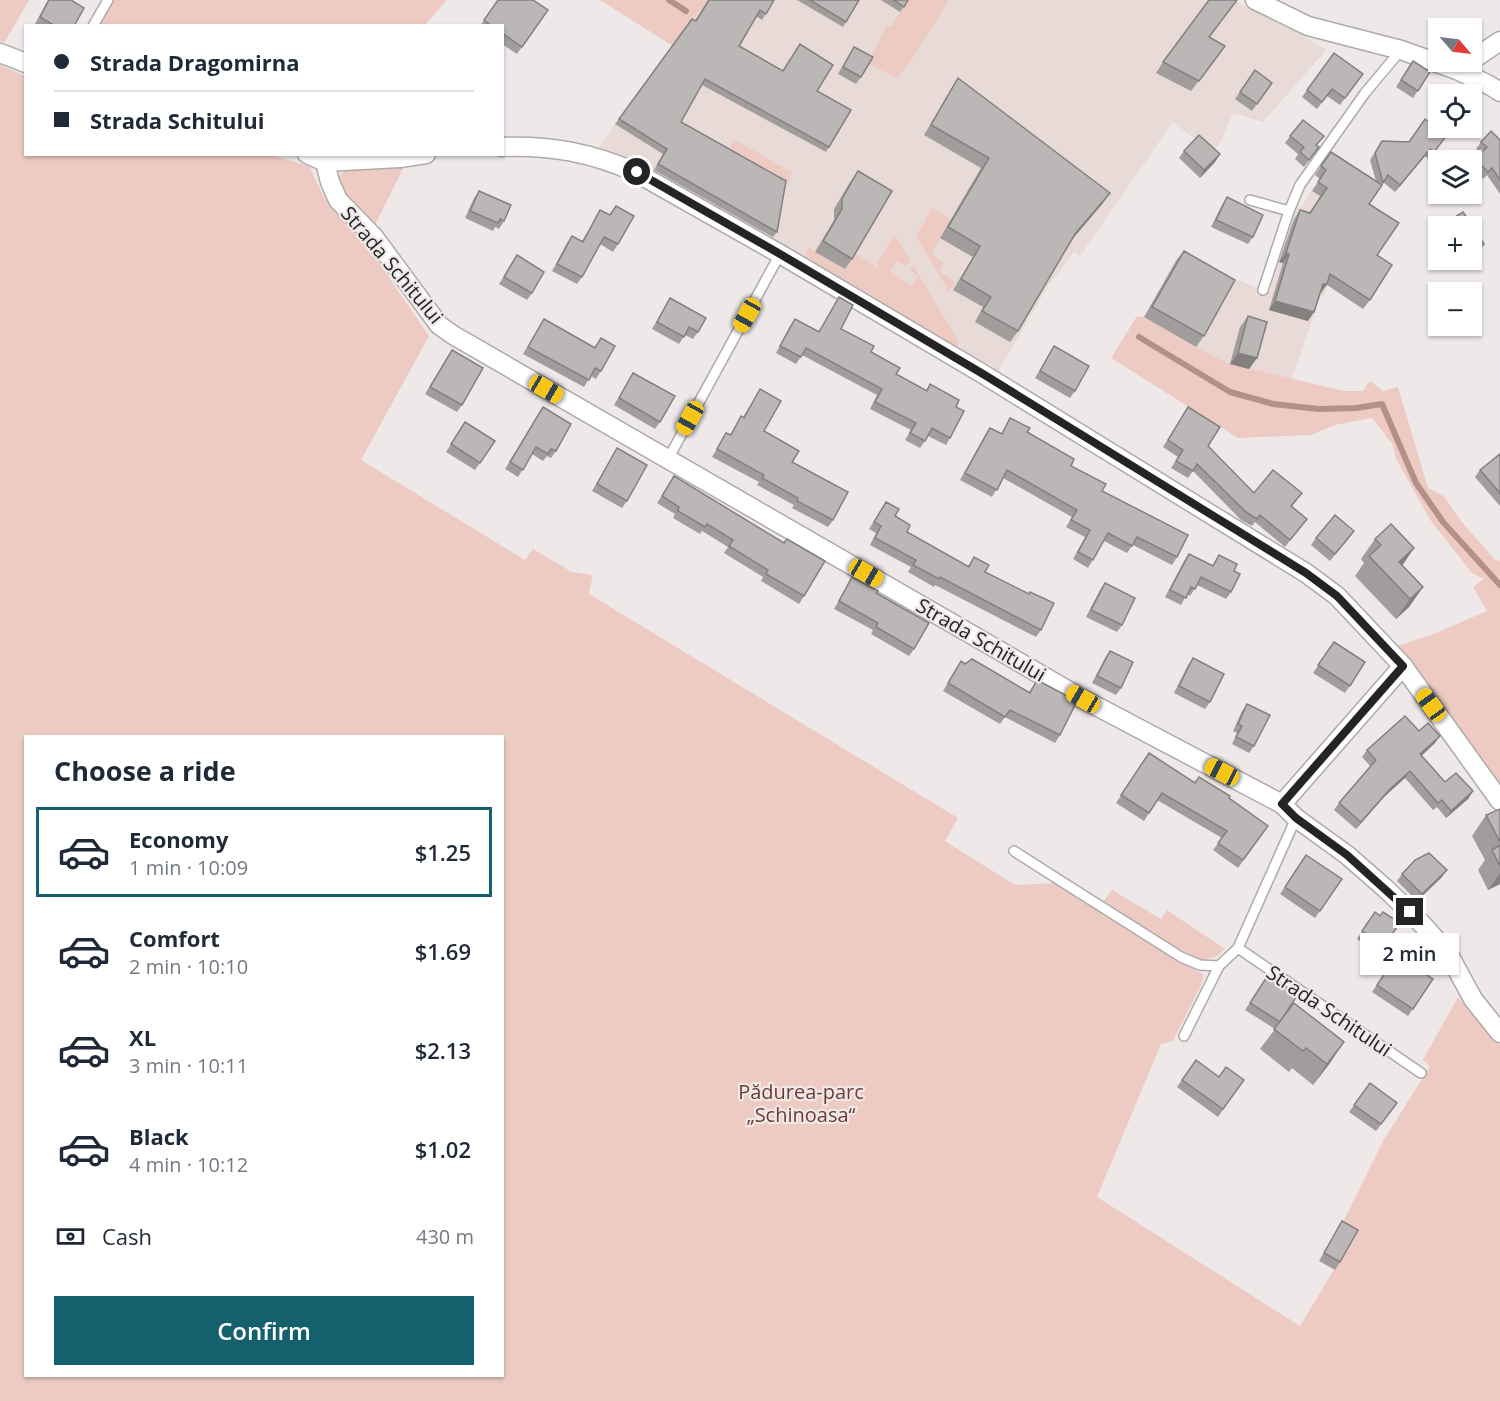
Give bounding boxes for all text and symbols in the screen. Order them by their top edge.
north arrow [1428,18,1482,72]
map controls [1428,18,1482,336]
text: Strada Dragomirna [90,47,300,77]
button: locate [1428,84,1482,138]
text: Strada Schitului [90,105,264,135]
button: layers [1428,150,1482,204]
route start [623,158,650,185]
street label: Strada Schitului [335,200,450,329]
button: + [1428,216,1482,270]
button: − [1428,282,1482,336]
car [730,295,764,335]
car [526,372,566,406]
car [673,398,707,438]
car [846,556,886,590]
street label: Strada Schitului [911,591,1051,688]
car [1063,682,1103,716]
car [1413,685,1449,725]
text: Choose a ride [54,752,236,789]
car [1202,756,1242,788]
text: Economy [129,824,228,854]
icon: car [57,825,111,879]
text: $1.25 [415,837,471,867]
text: 1 min · 10:09 [129,854,248,881]
route end [1396,898,1423,925]
text: Comfort [129,923,220,953]
icon: car [57,924,111,978]
callout: 2 min [1360,933,1460,975]
text: $1.69 [415,936,471,966]
text: 2 min [1383,940,1437,967]
text: 2 min · 10:10 [129,953,248,980]
street label: Strada Schitului [1261,959,1397,1062]
text: XL [129,1022,156,1052]
icon: car [57,1023,111,1077]
text: $2.13 [415,1035,471,1065]
text: 3 min · 10:11 [129,1052,248,1079]
park label: Pădurea-parc „Schinoasa“ [738,1078,864,1128]
text: Black [129,1121,189,1151]
icon: car [57,1122,111,1176]
text: $1.02 [415,1134,471,1164]
text: 4 min · 10:12 [129,1151,248,1178]
icon: cash [54,1220,87,1253]
text: Cash [102,1221,152,1251]
text: 430 m [416,1223,474,1250]
button: Confirm [54,1296,474,1365]

